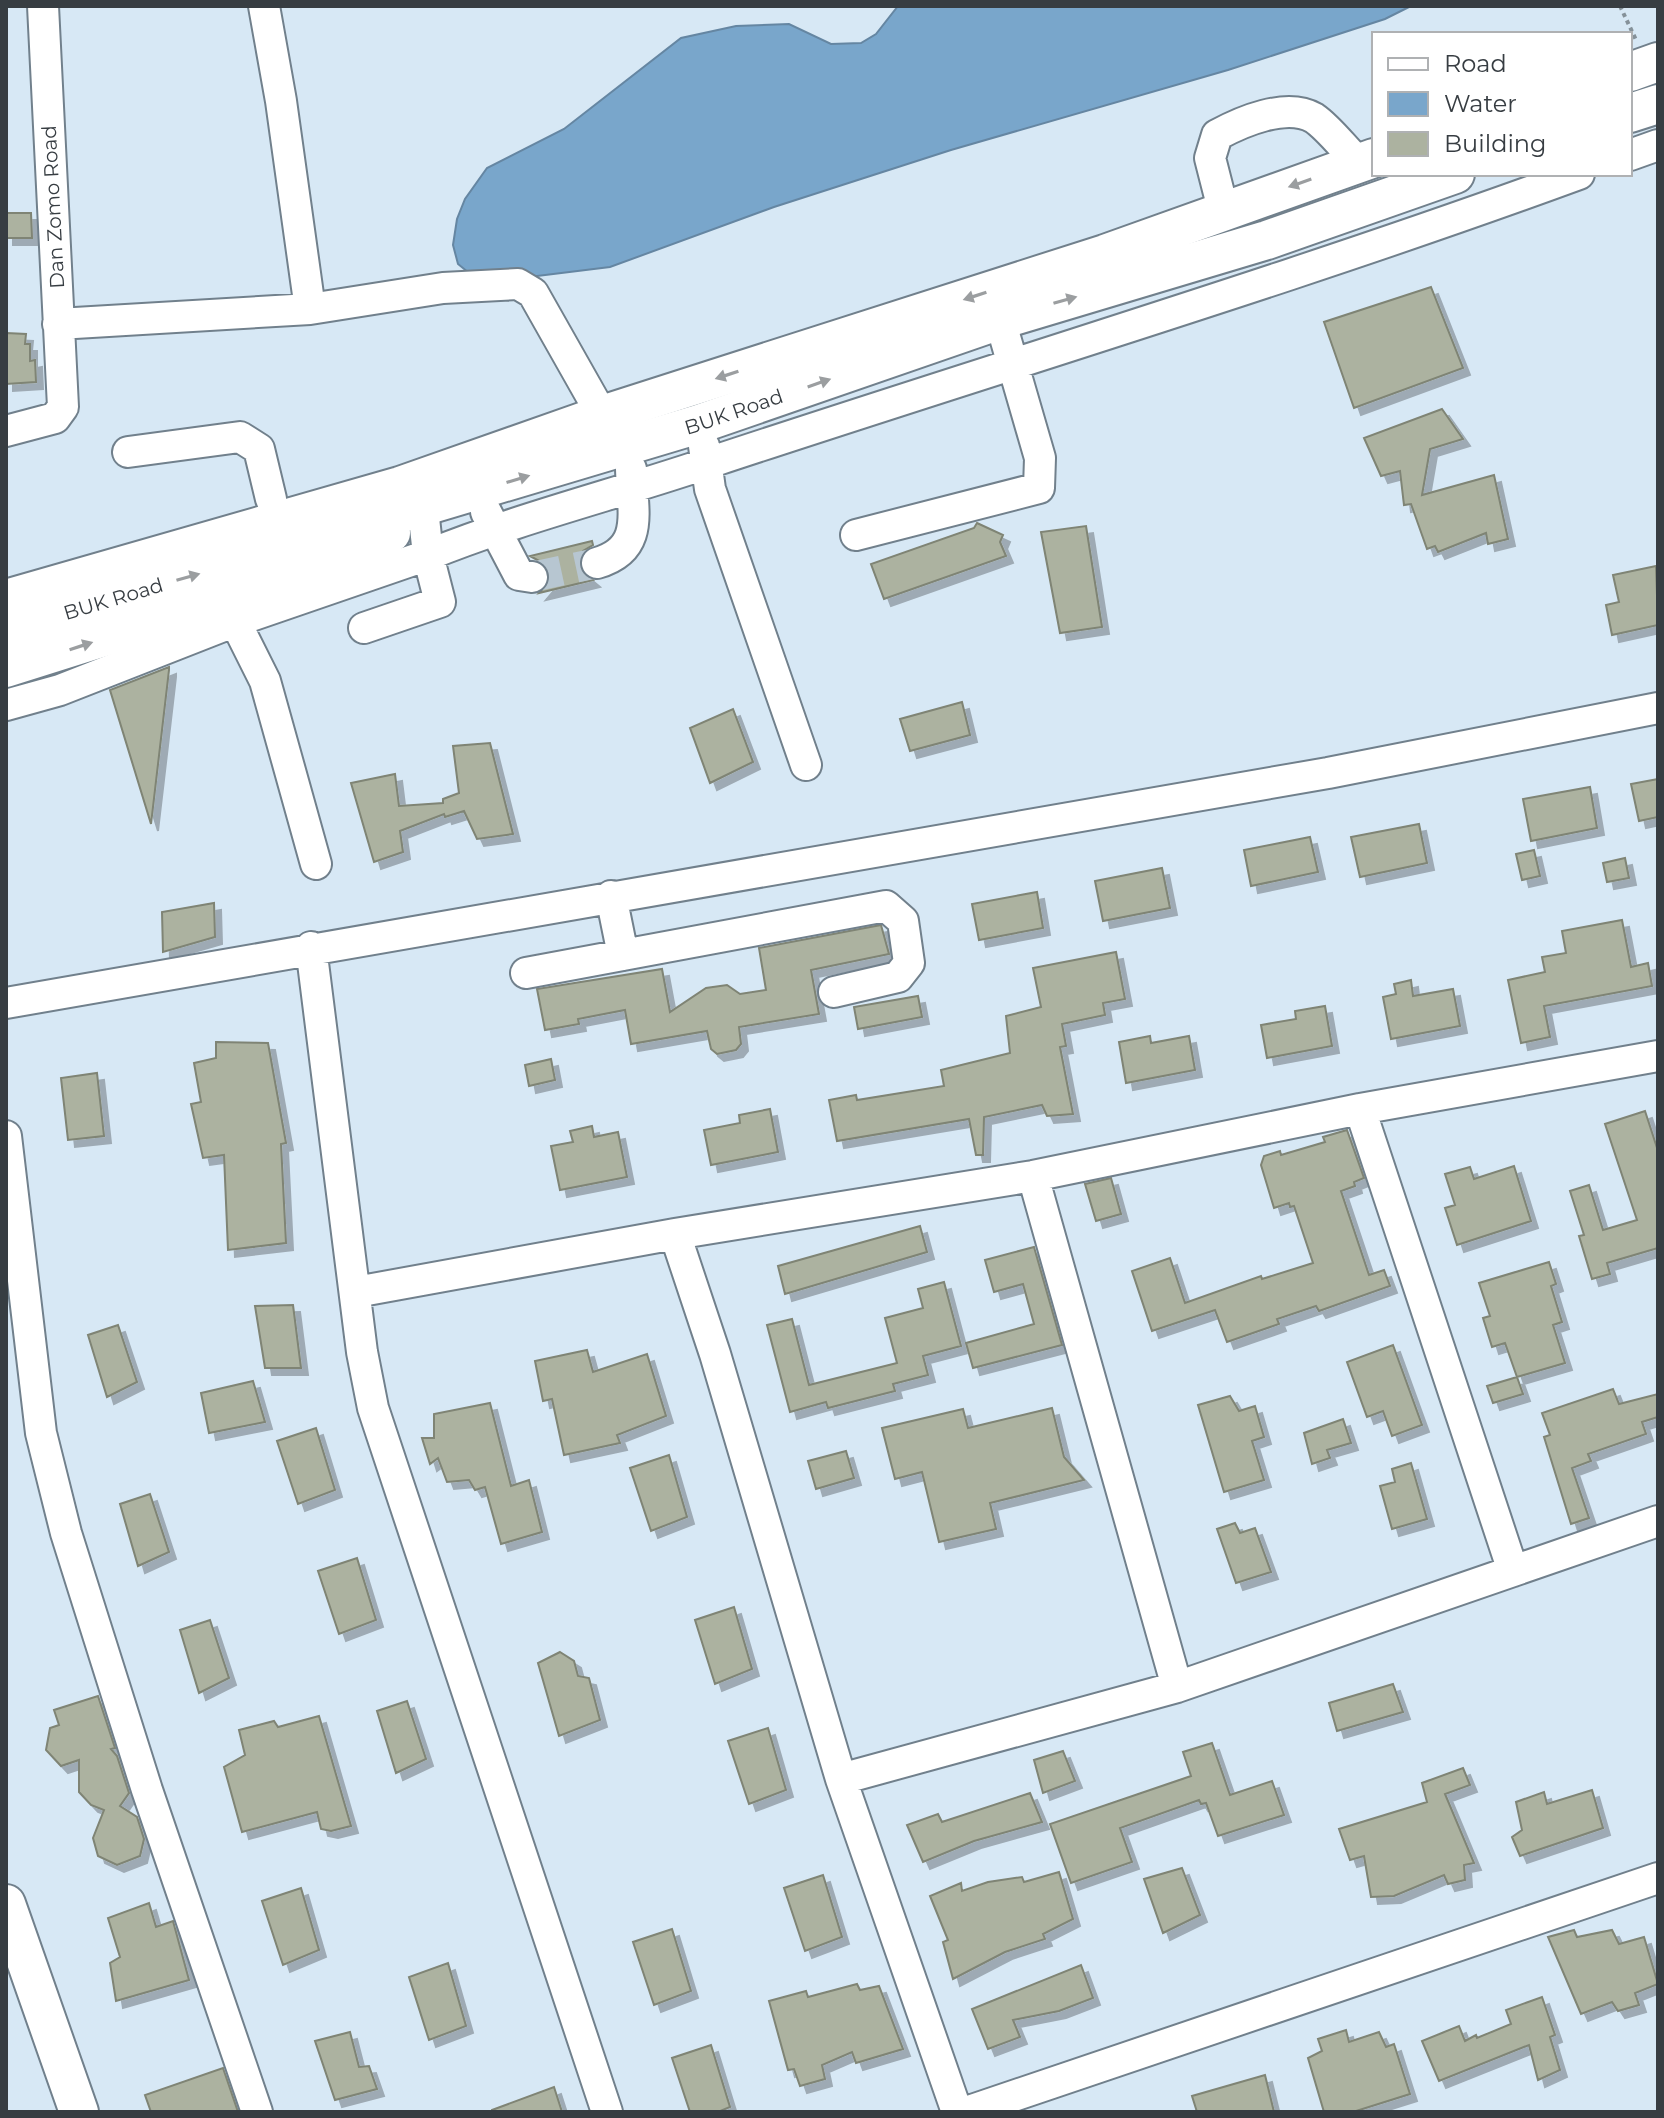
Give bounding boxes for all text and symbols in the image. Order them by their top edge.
legend [1372,32,1632,176]
text: Road [1444,49,1507,78]
text: Water [1444,89,1517,118]
street label: Dan Zomo Road [37,125,69,289]
text: Building [1444,129,1547,158]
one-way arrow [1288,178,1312,190]
one-way arrow [963,290,987,303]
one-way arrow [1054,293,1078,306]
one-way arrow [715,370,739,382]
one-way arrow [807,376,831,388]
street label: BUK Road [682,384,786,440]
one-way arrow [506,472,530,485]
one-way arrow [176,570,200,583]
street label: BUK Road [61,573,166,625]
one-way arrow [69,640,93,652]

